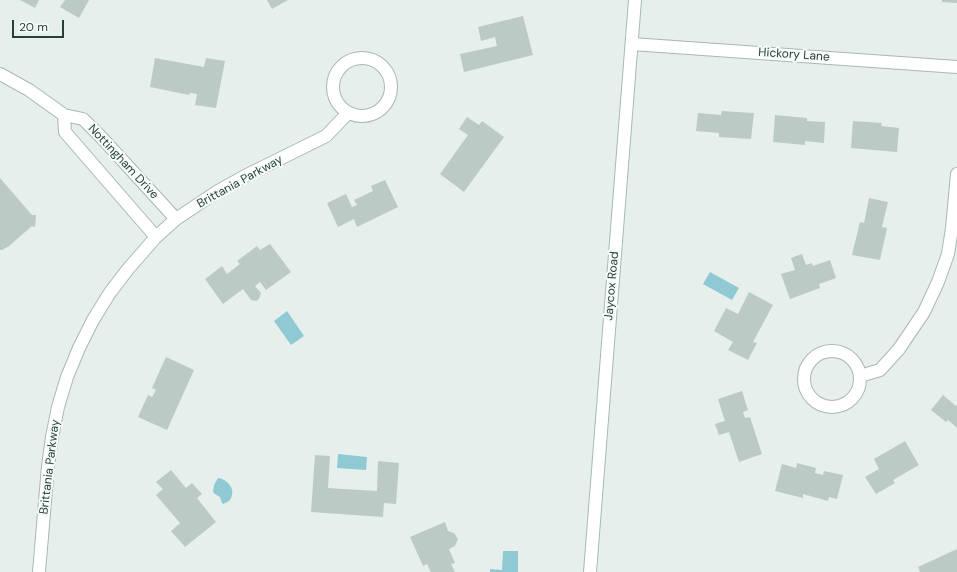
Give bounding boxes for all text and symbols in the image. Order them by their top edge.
scale bar [14,12,66,38]
text: 20 m [19,19,48,35]
street label: Hickory Lane [758,45,830,65]
street label: Nottingham Drive [85,122,161,202]
street label: Brittania Parkway [195,153,285,211]
street label: Jaycox Road [602,251,622,321]
street label: Brittania Parkway [37,419,63,515]

